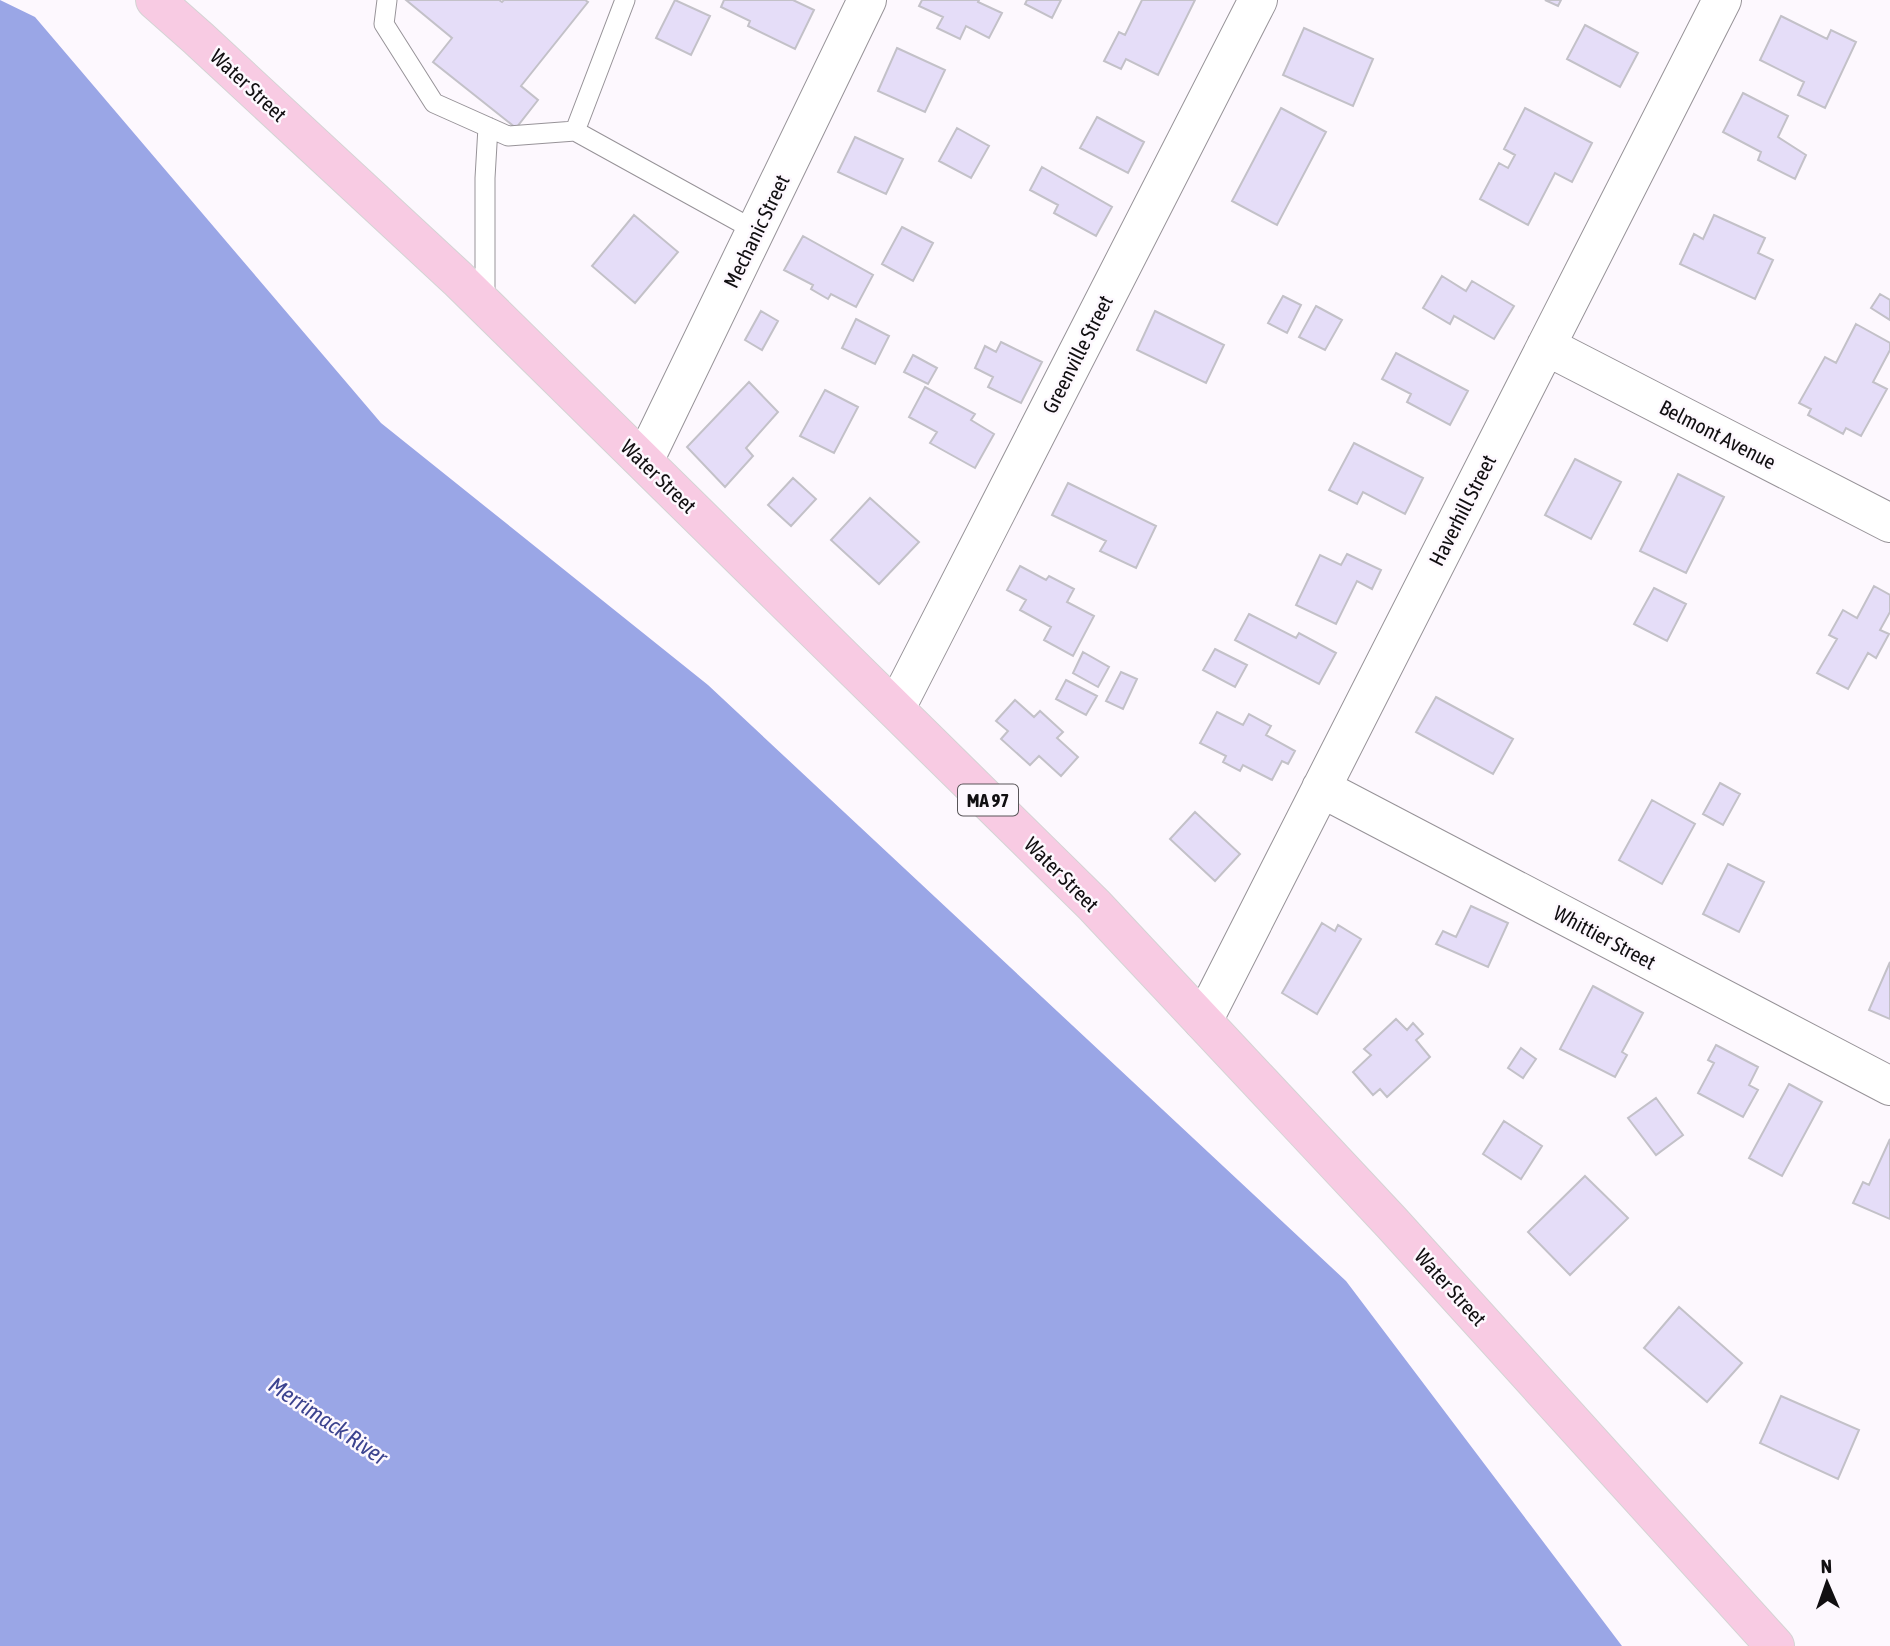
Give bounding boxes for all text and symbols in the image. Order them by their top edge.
street label: Water Street [206,44,292,126]
street label: Mechanic Street [718,170,794,292]
street label: Greenville Street [1037,291,1117,417]
street label: Belmont Avenue [1656,394,1780,474]
street label: Water Street [617,434,701,518]
street label: Haverhill Street [1424,451,1500,569]
road number: MA 97 [958,785,1018,816]
street label: Water Street [1020,832,1104,916]
street label: Whittier Street [1550,900,1660,974]
street label: Water Street [1410,1244,1492,1330]
water label: Merrimack River [264,1372,393,1471]
north arrow [1792,1548,1862,1618]
text: N [1820,1555,1832,1577]

